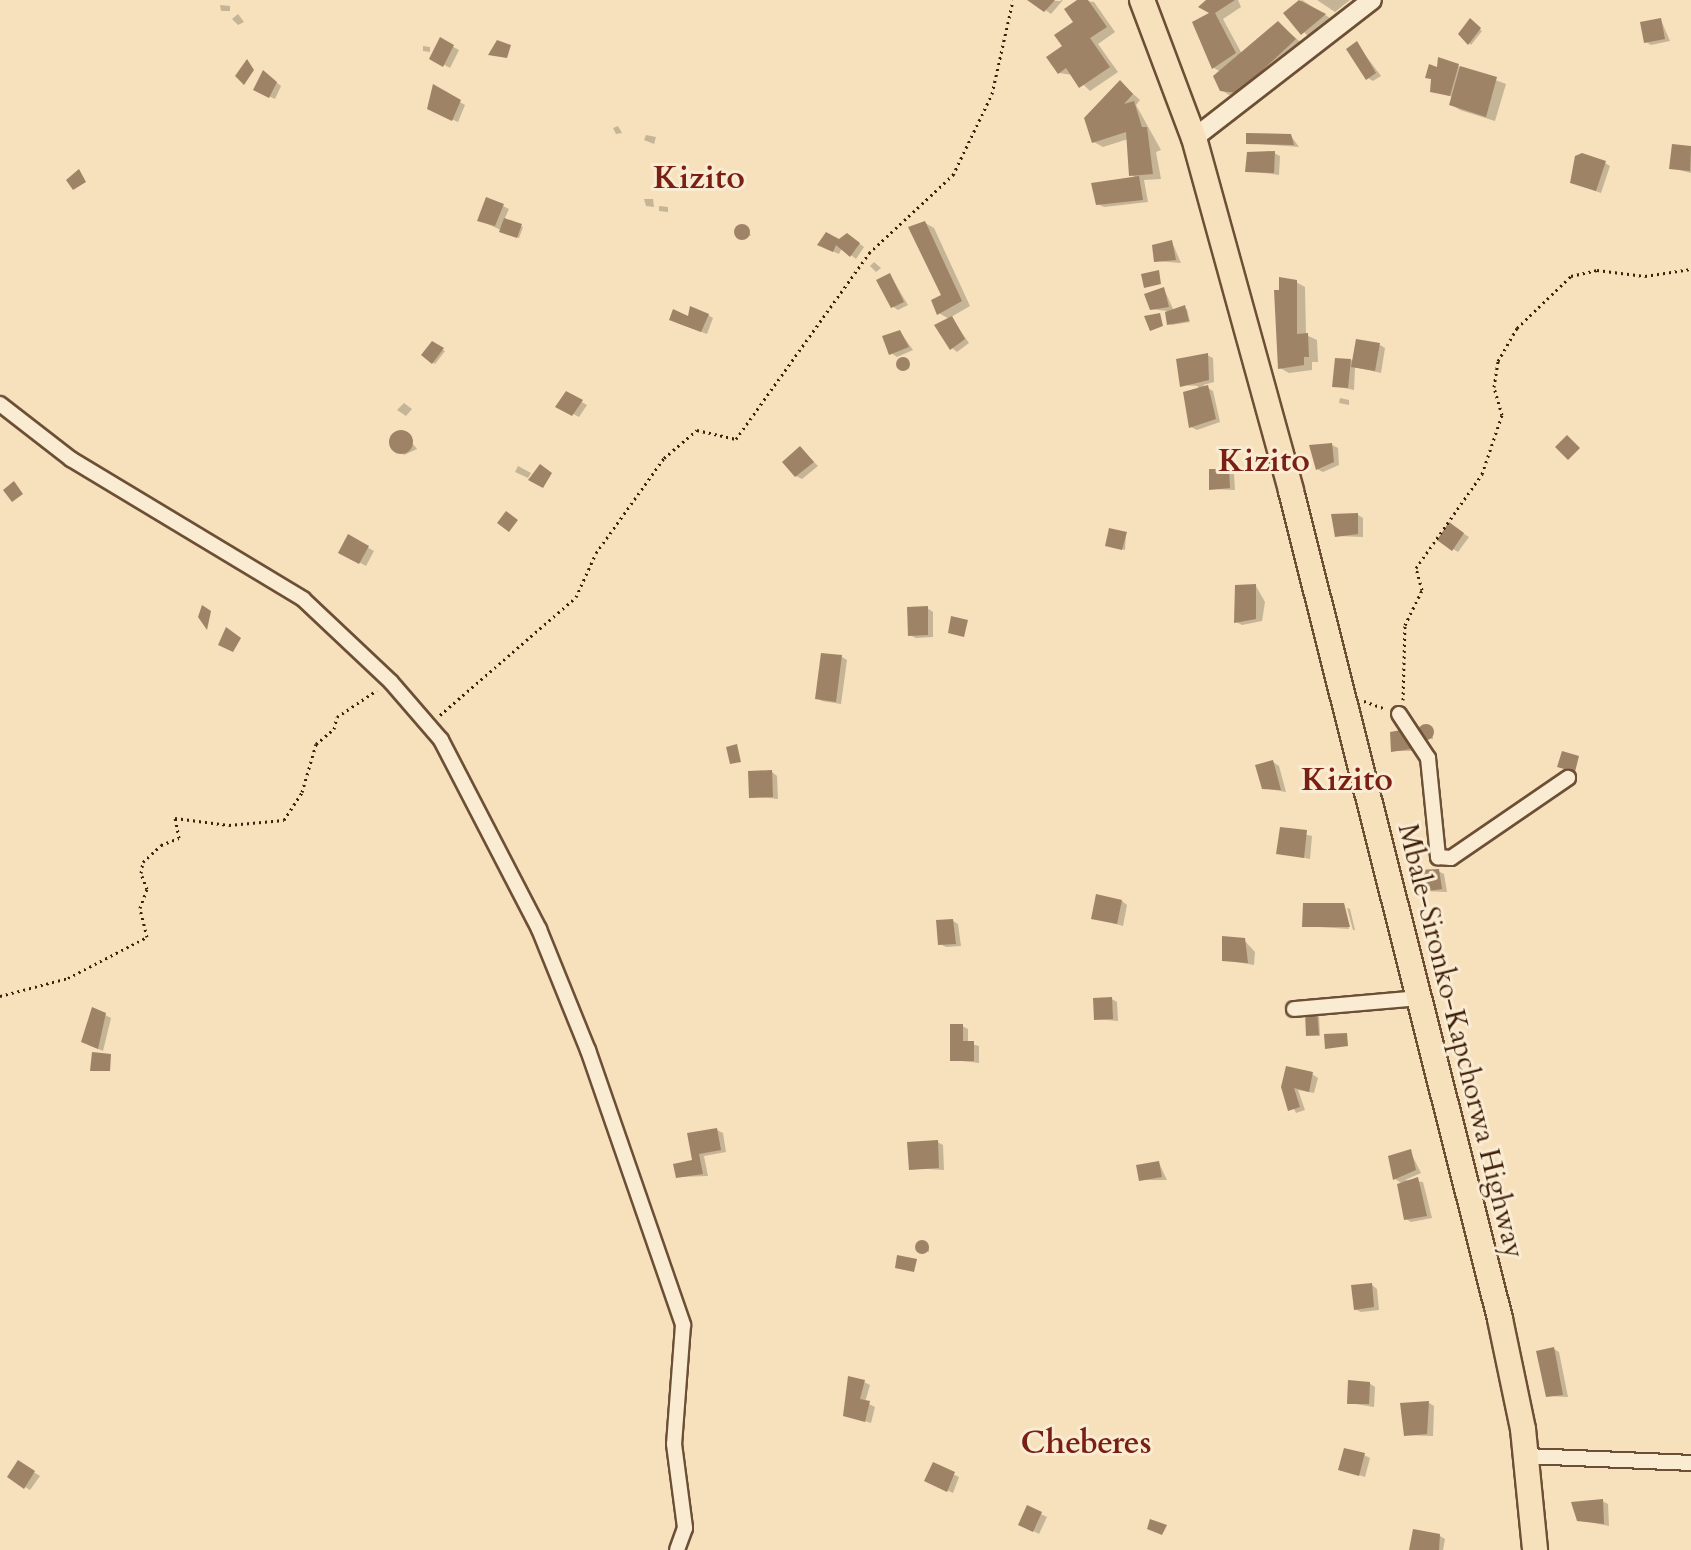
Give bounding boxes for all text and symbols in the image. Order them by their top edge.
district label: Kizito [653,159,745,197]
district label: Kizito [1218,442,1310,480]
district label: Kizito [1301,761,1393,799]
street label: Mbale-Sironko-Kapchorwa Highway [1391,820,1531,1262]
district label: Cheberes [1020,1424,1152,1462]

